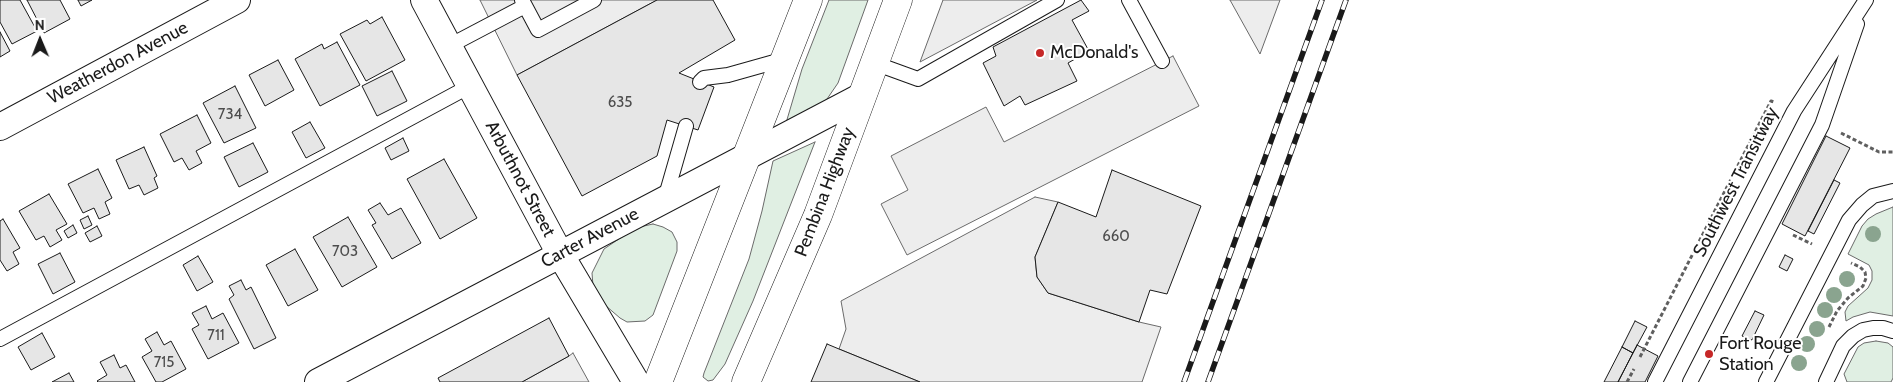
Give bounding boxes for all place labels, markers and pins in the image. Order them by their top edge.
place label: McDonald's [1050,42,1138,64]
marker: McDonald's [1034,47,1046,59]
place label: Fort Rouge Station [1719,333,1801,376]
marker: Fort Rouge Station [1703,348,1715,360]

